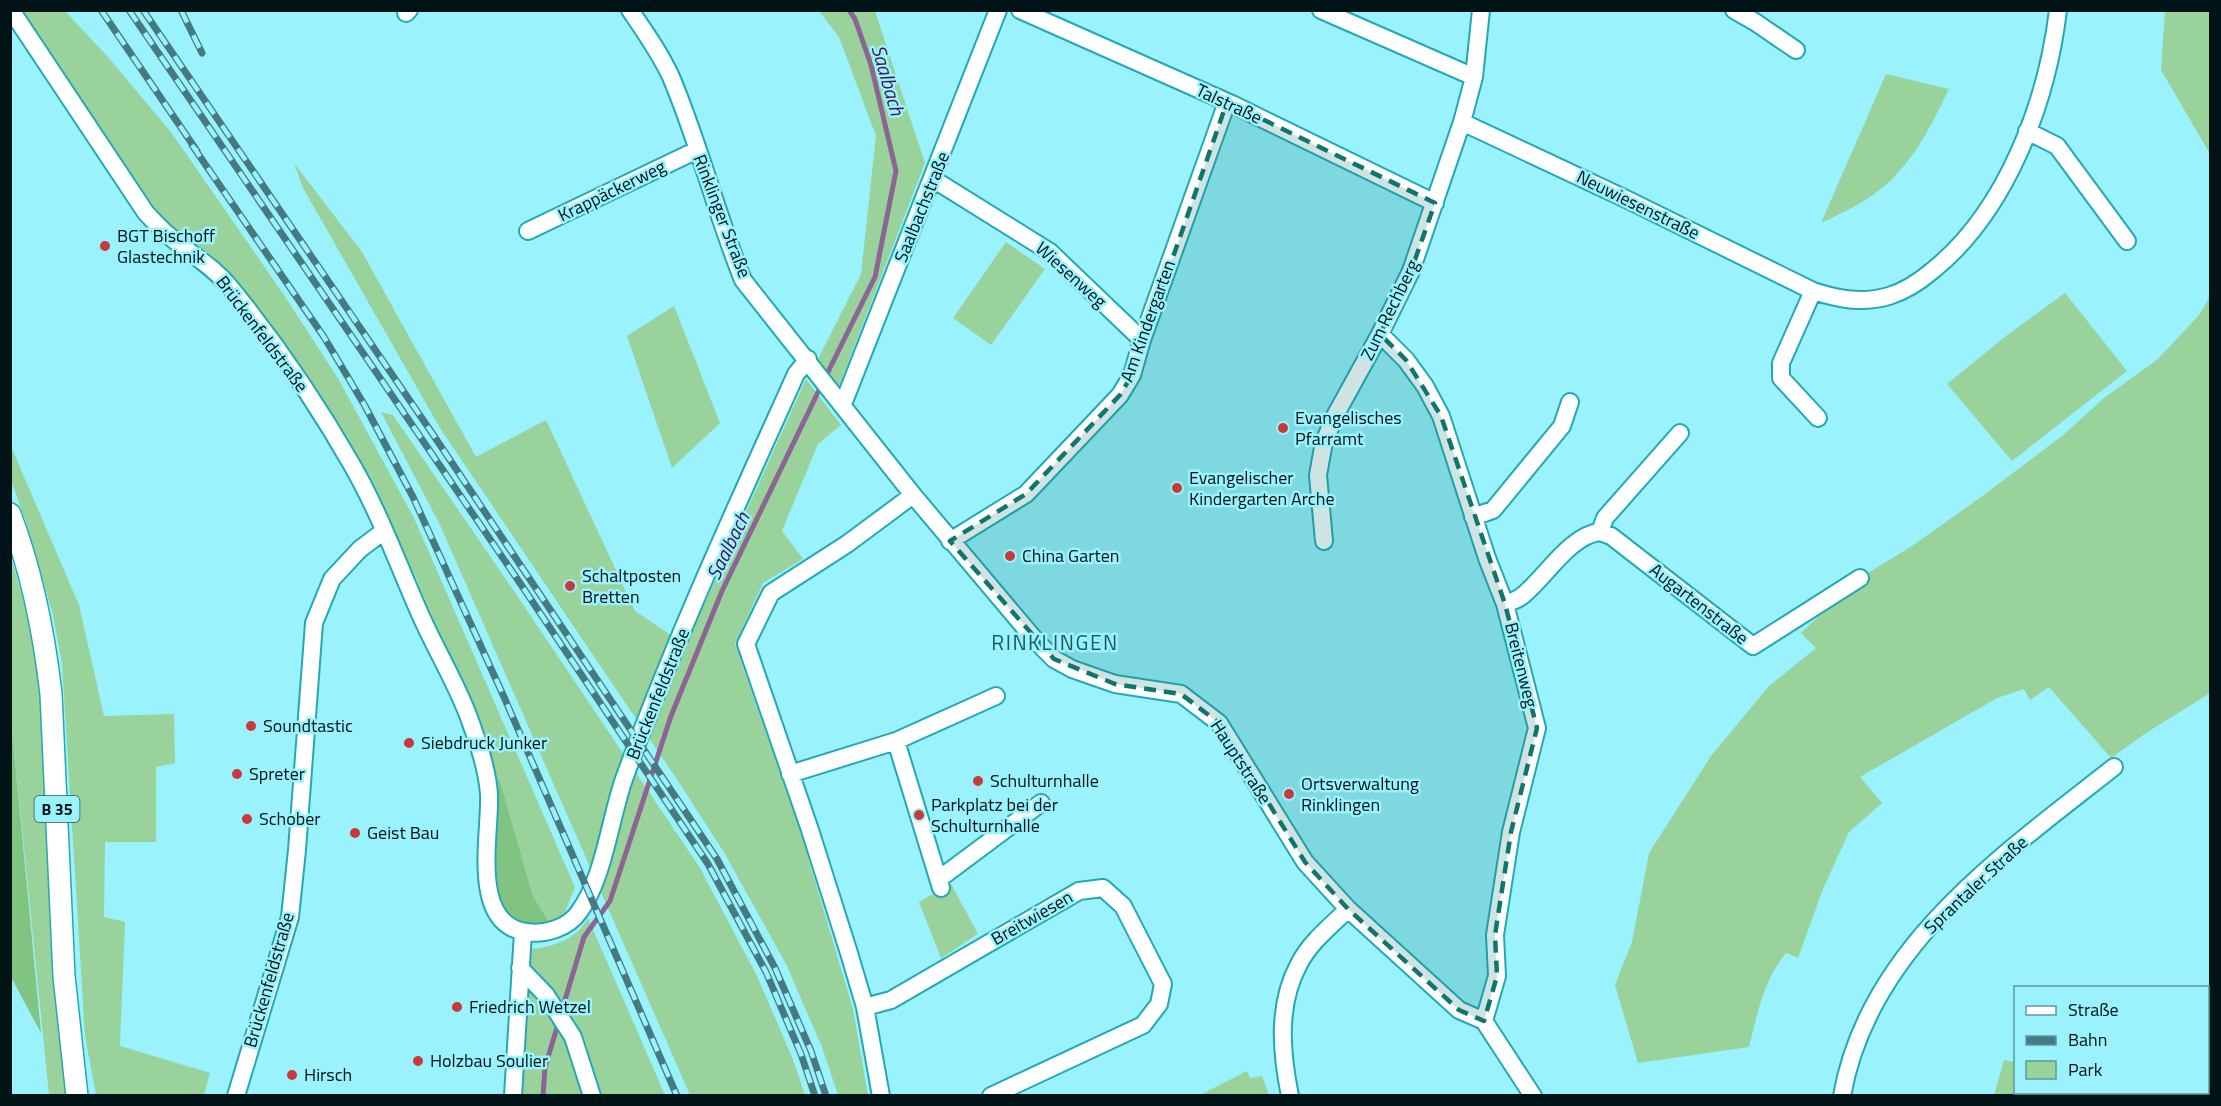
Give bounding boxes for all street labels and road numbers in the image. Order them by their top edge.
street label: Talstraße [1192,76,1267,131]
street label: Saalbachstraße [887,147,956,266]
street label: Rinklinger Straße [687,150,758,281]
street label: Krappäckerweg [553,153,670,228]
street label: Neuwiesenstraße [1572,163,1704,246]
street label: Wiesenweg [1030,235,1113,314]
street label: Zum Rechberg [1353,255,1426,365]
street label: Am Kindergarten [1113,256,1182,386]
street label: Brückenfeldstraße [210,270,315,398]
street label: Augartenstraße [1644,556,1755,651]
street label: Breitenweg [1498,619,1545,710]
street label: Brückenfeldstraße [619,624,696,764]
street label: Hauptstraße [1204,714,1279,809]
road number: B 35 [34,796,80,822]
street label: Sprantaler Straße [1918,829,2034,940]
street label: Breitwiesen [986,883,1078,952]
street label: Brückenfeldstraße [236,909,301,1051]

